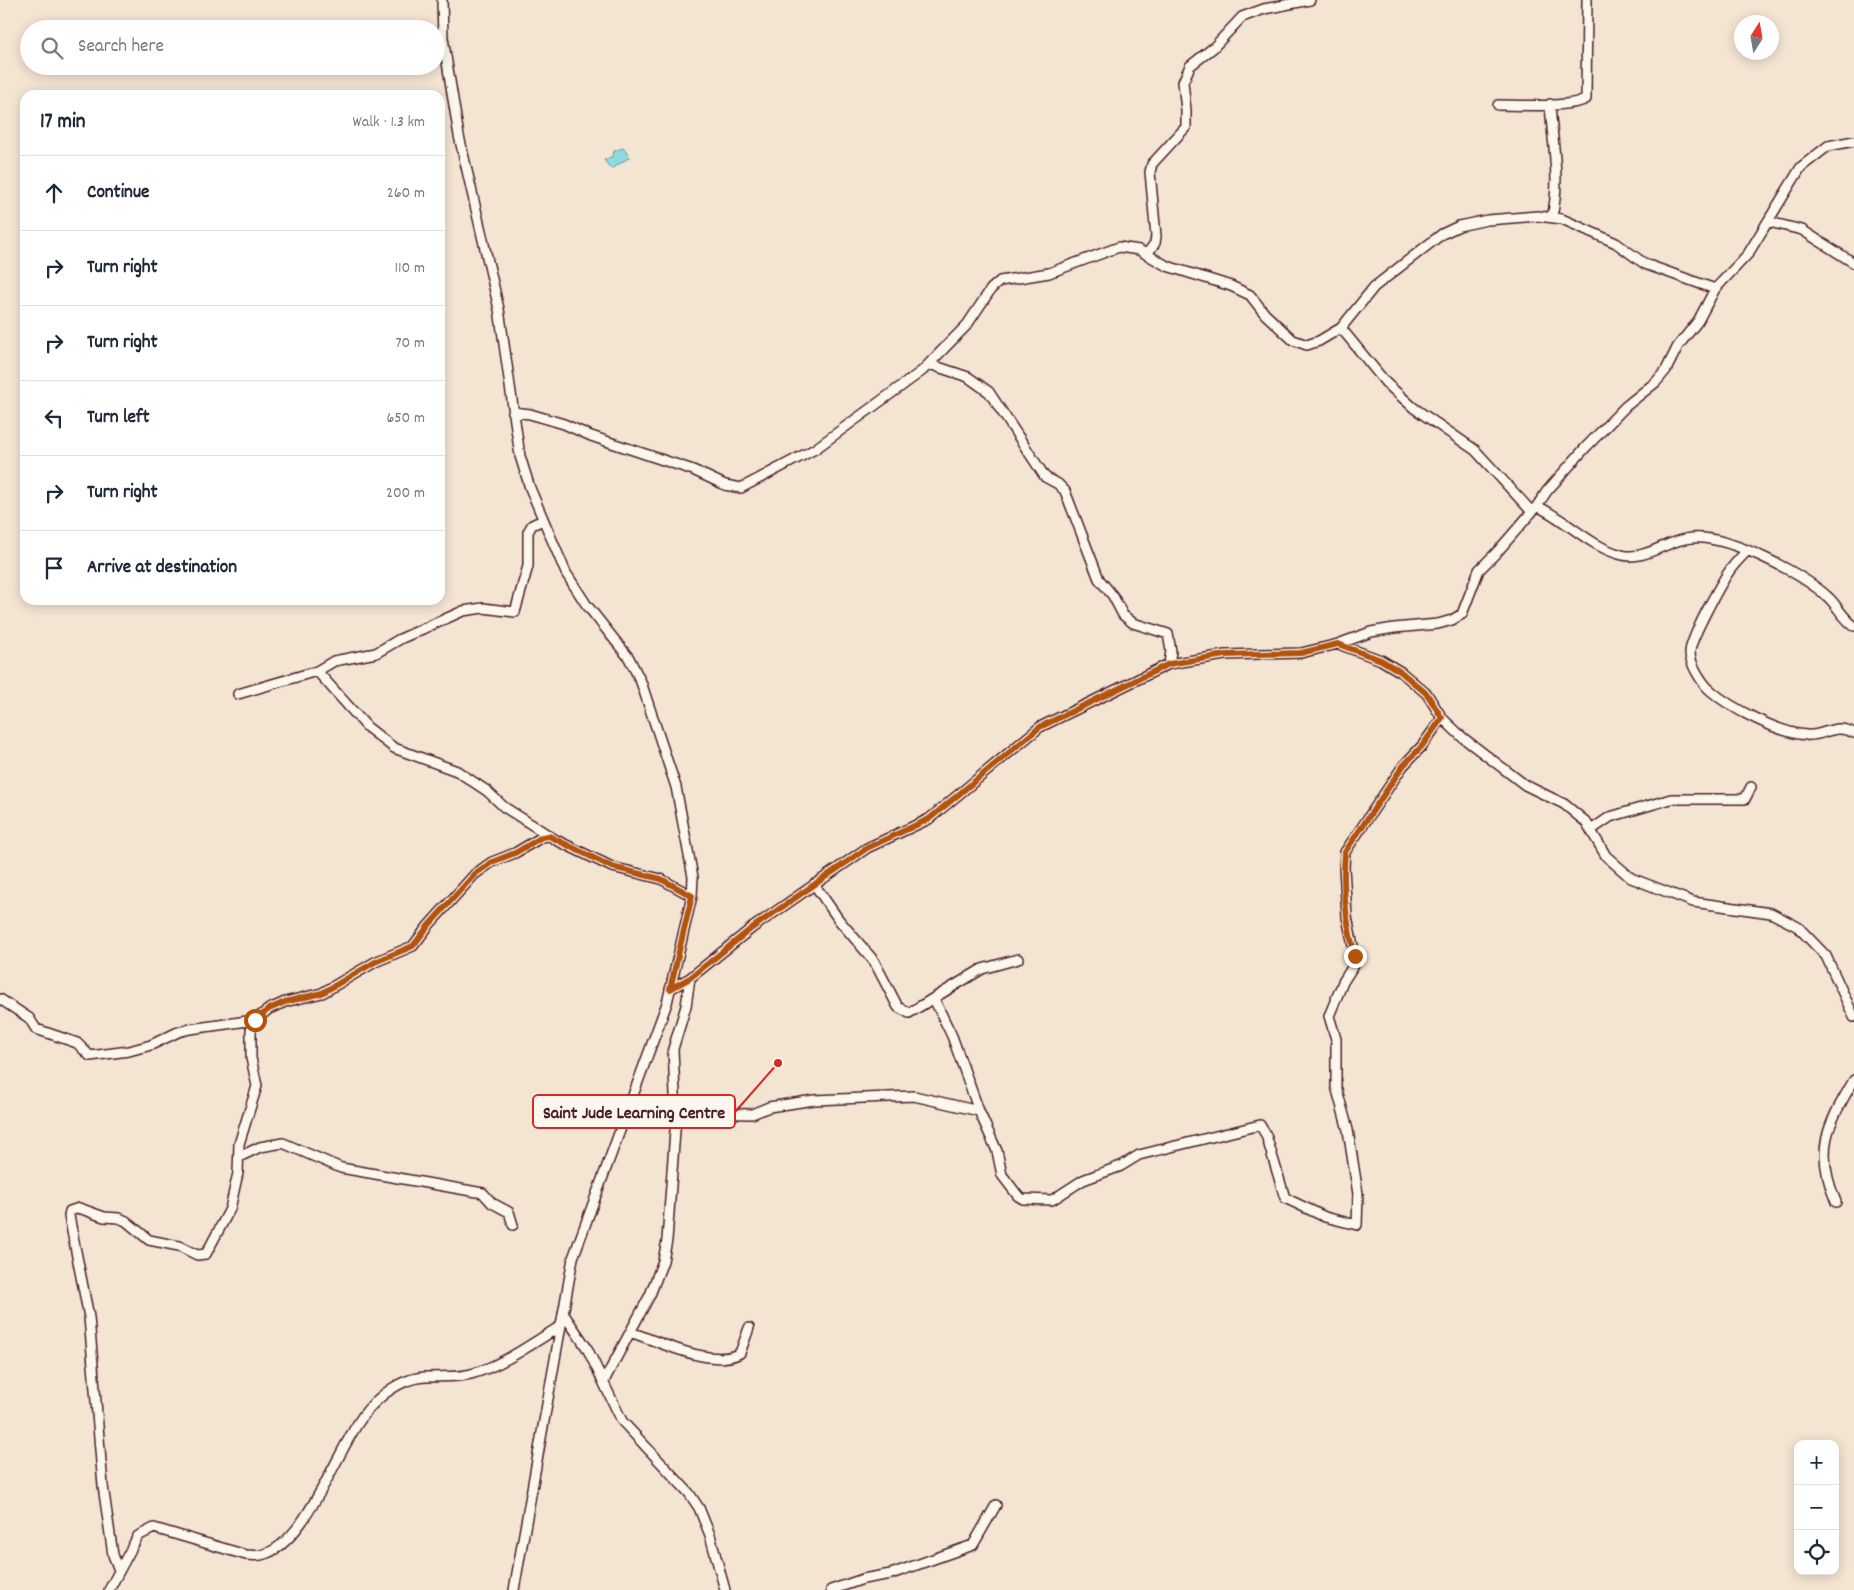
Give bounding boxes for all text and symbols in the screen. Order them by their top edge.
north arrow [1734,15,1779,60]
search box [20,20,445,75]
icon: search [38,34,66,62]
text: Search here [78,34,164,61]
text: 17 min [40,108,85,138]
text: Walk · 1.3 km [352,111,425,134]
icon: ahead [40,179,68,207]
text: Continue [87,180,149,207]
text: 260 m [387,182,425,205]
icon: right [40,254,68,282]
text: Turn right [87,255,158,282]
text: 110 m [395,257,425,280]
icon: right [40,329,68,357]
text: Turn right [87,330,158,357]
text: 70 m [395,332,425,355]
icon: left [40,404,68,432]
text: Turn left [87,405,150,432]
text: 650 m [386,407,425,430]
icon: right [40,479,68,507]
text: Turn right [87,480,158,507]
text: 200 m [386,482,425,505]
icon: arrive [40,554,68,582]
text: Arrive at destination [87,555,237,582]
route end [1344,945,1367,968]
route start [244,1009,267,1032]
callout: Saint Jude Learning Centre [533,1095,735,1128]
text: Saint Jude Learning Centre [543,1102,725,1127]
map controls [1794,1440,1839,1575]
button: + [1794,1440,1839,1485]
button: − [1794,1485,1839,1530]
button: locate [1794,1530,1839,1575]

